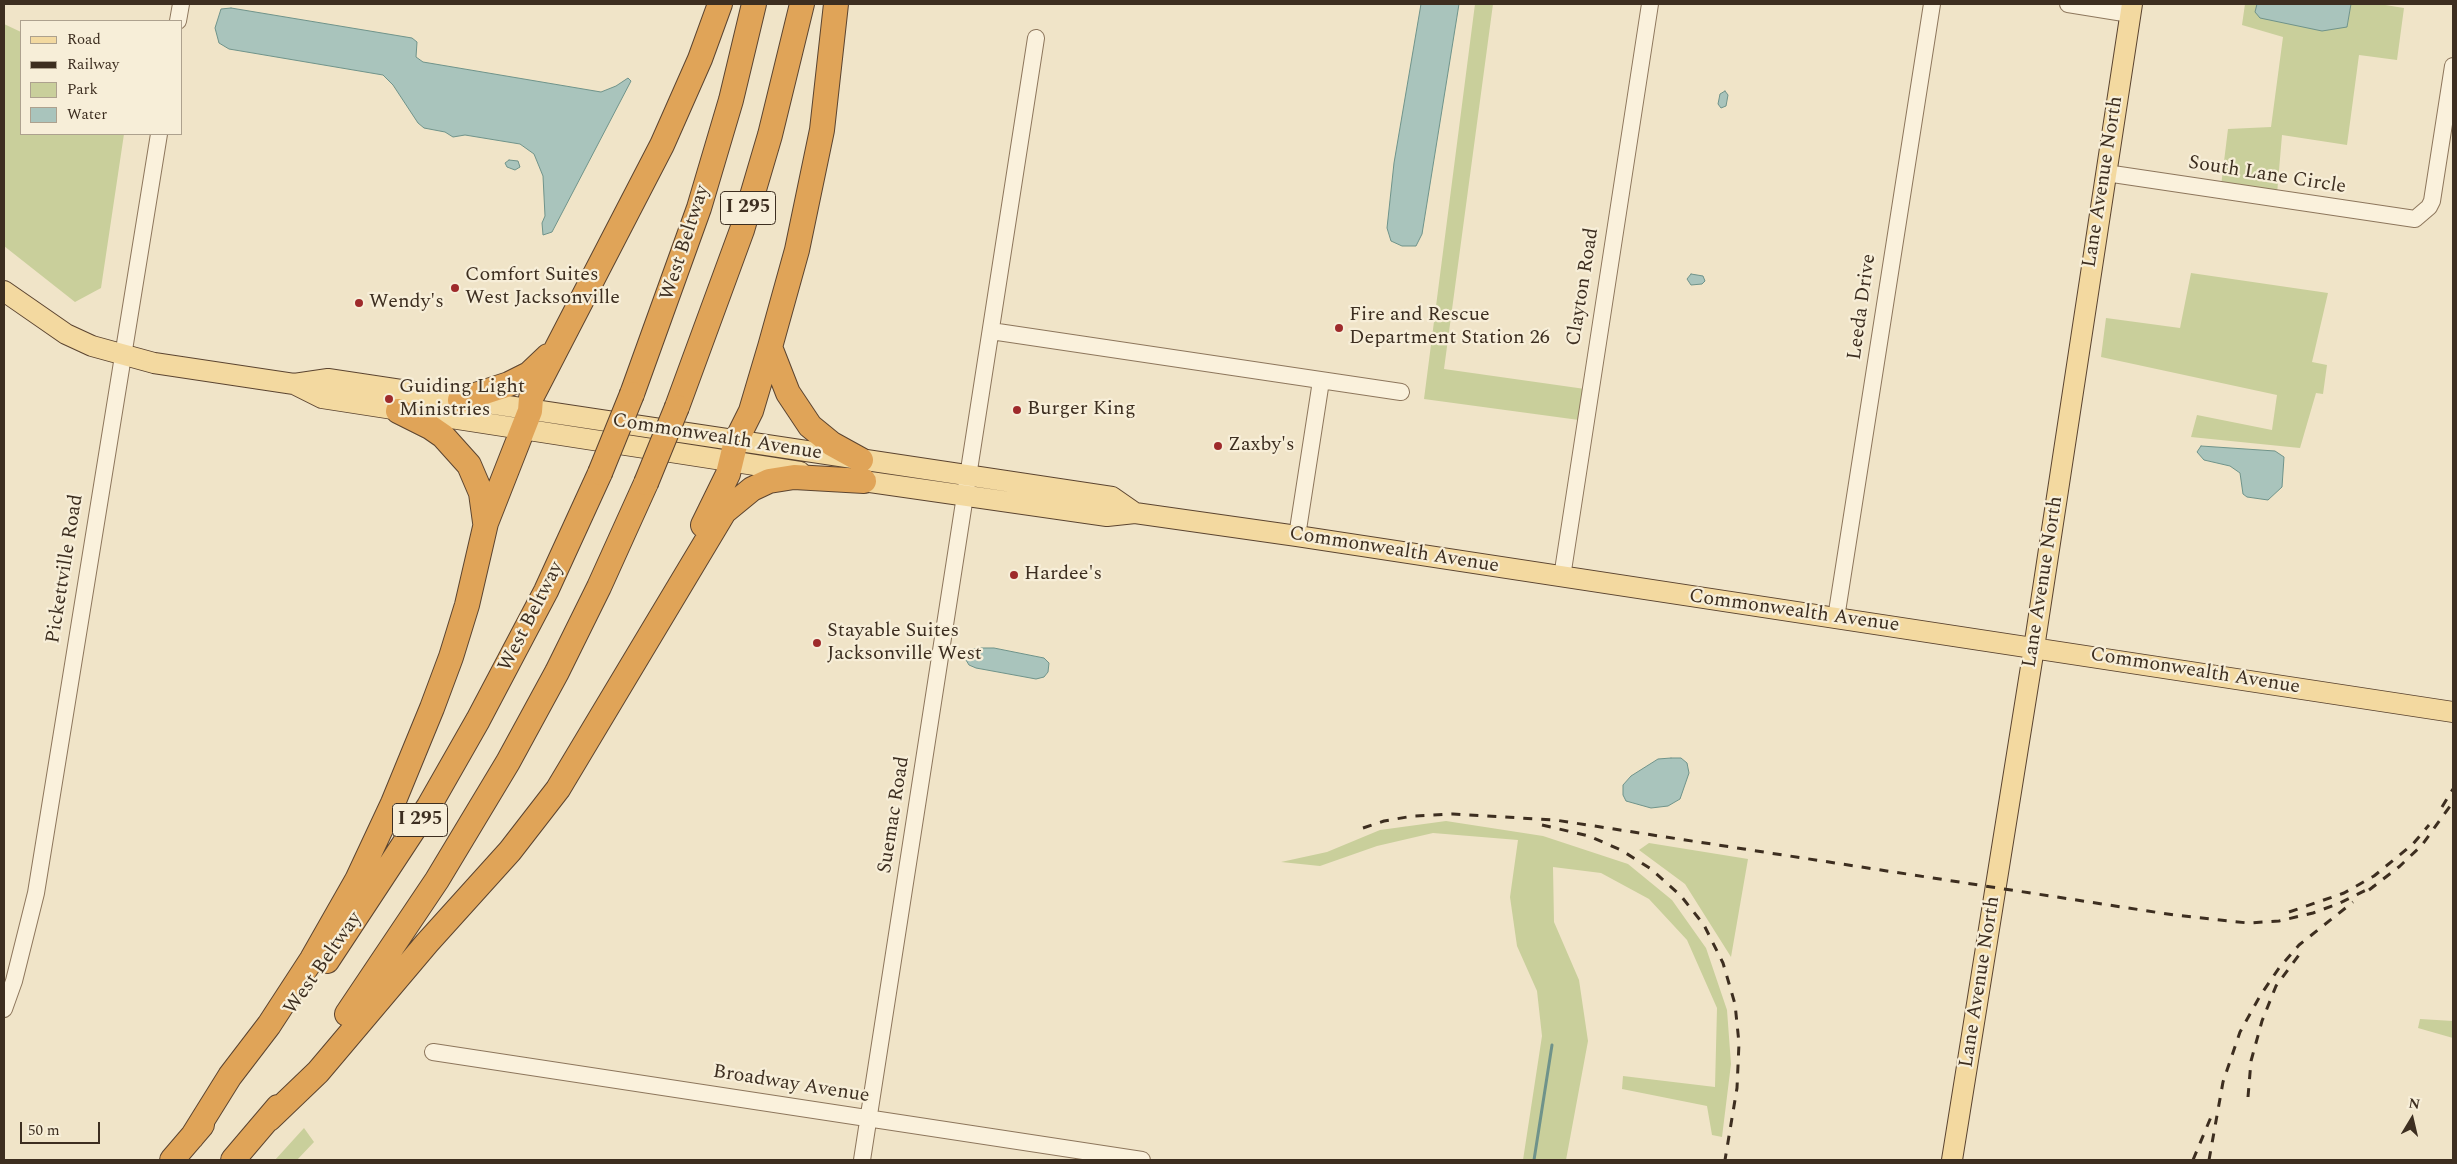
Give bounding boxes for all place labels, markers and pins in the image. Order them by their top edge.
place label: Comfort Suites West Jacksonville [465,264,620,311]
marker: Comfort Suites West Jacksonville [449,282,461,294]
place label: Wendy's [369,291,444,315]
marker: Wendy's [353,297,365,309]
place label: Fire and Rescue Department Station 26 [1349,304,1550,351]
marker: Fire and Rescue Department Station 26 [1333,322,1345,334]
place label: Guiding Light Ministries [399,376,525,423]
marker: Guiding Light Ministries [383,393,395,405]
place label: Burger King [1027,398,1136,422]
marker: Burger King [1011,404,1023,416]
place label: Zaxby's [1228,434,1295,458]
marker: Zaxby's [1212,440,1224,452]
place label: Hardee's [1024,563,1102,587]
marker: Hardee's [1008,569,1020,581]
place label: Stayable Suites Jacksonville West [827,620,982,667]
marker: Stayable Suites Jacksonville West [811,637,823,649]

